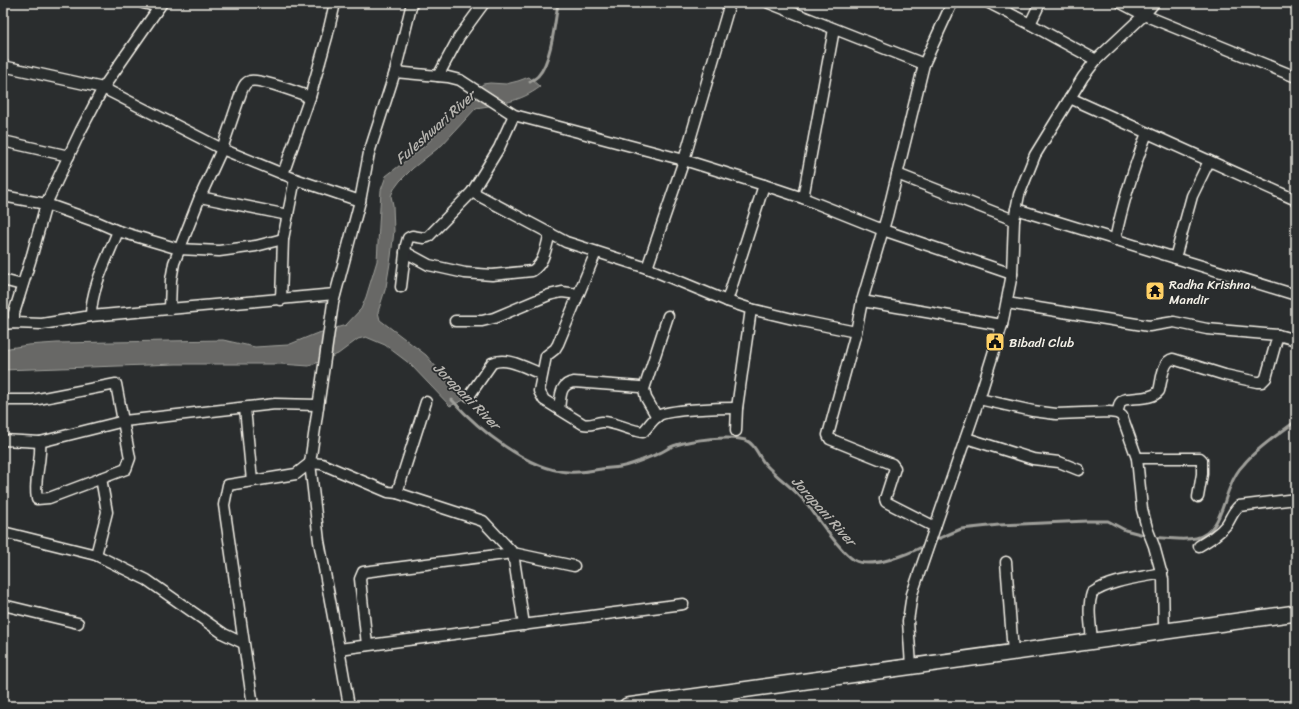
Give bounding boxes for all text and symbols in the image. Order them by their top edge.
water label: Fuleshwari River [389,82,484,171]
place label: Radha Krishna Mandir [1169,273,1251,311]
temple icon: Radha Krishna Mandir [1144,280,1166,302]
public building icon: Bibadi Club [984,331,1006,353]
place label: Bibadi Club [1009,331,1074,354]
water label: Jorapani River [427,357,509,438]
water label: Jorapani River [785,471,864,555]

